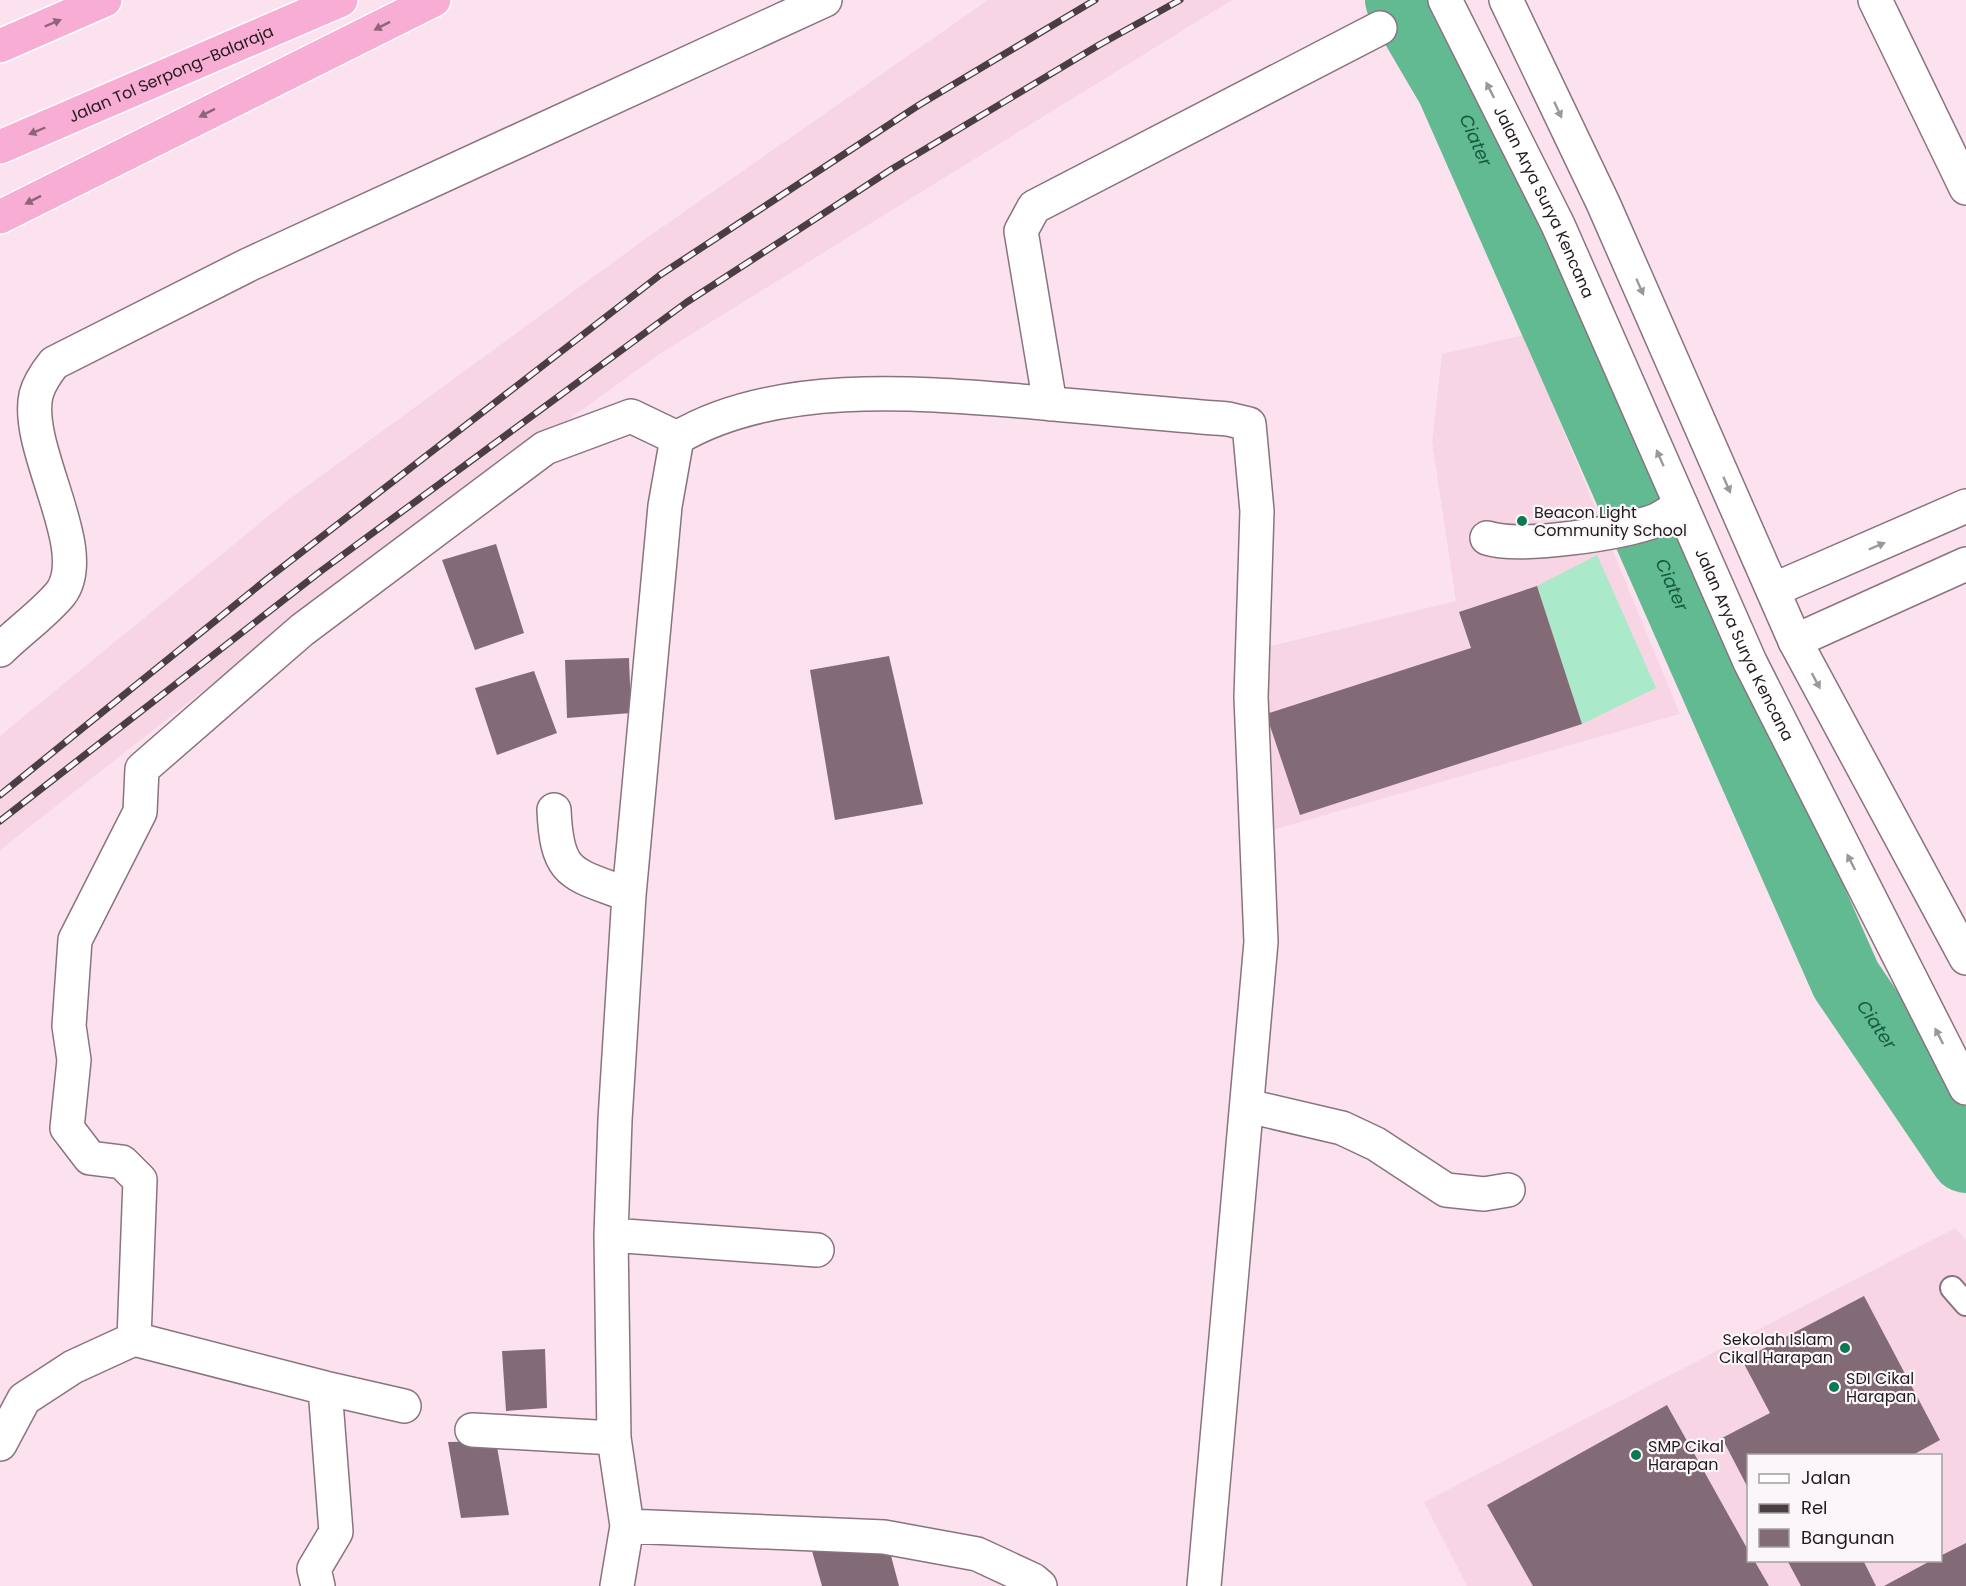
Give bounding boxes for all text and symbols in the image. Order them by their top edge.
one-way arrow [44,18,62,28]
street label: Jalan Tol Serpong–Balaraja [65,20,277,128]
one-way arrow [373,21,390,31]
one-way arrow [1486,82,1495,99]
one-way arrow [1554,101,1563,118]
street label: Jalan Arya Surya Kencana [1488,102,1600,302]
one-way arrow [199,109,216,118]
water label: Ciater [1453,110,1499,171]
one-way arrow [28,127,46,136]
one-way arrow [24,196,41,205]
one-way arrow [1635,278,1645,296]
one-way arrow [1655,448,1665,466]
one-way arrow [1722,476,1732,494]
place label: Beacon Light Community School [1534,501,1687,542]
marker: Beacon Light Community School [1515,514,1529,528]
one-way arrow [1868,540,1886,550]
street label: Jalan Arya Surya Kencana [1689,545,1799,745]
water label: Ciater [1650,554,1695,616]
one-way arrow [1811,672,1821,690]
one-way arrow [1846,853,1856,870]
water label: Ciater [1851,995,1903,1055]
one-way arrow [1935,1027,1944,1044]
place label: Sekolah Islam Cikal Harapan [1719,1328,1833,1369]
marker: Sekolah Islam Cikal Harapan [1838,1341,1852,1355]
place label: SDI Cikal Harapan [1846,1367,1917,1408]
marker: SDI Cikal Harapan [1827,1380,1841,1394]
place label: SMP Cikal Harapan [1648,1435,1724,1476]
marker: SMP Cikal Harapan [1629,1448,1643,1462]
legend [1747,1454,1942,1562]
text: Jalan [1801,1465,1851,1490]
text: Rel [1801,1495,1828,1520]
text: Bangunan [1801,1525,1895,1550]

